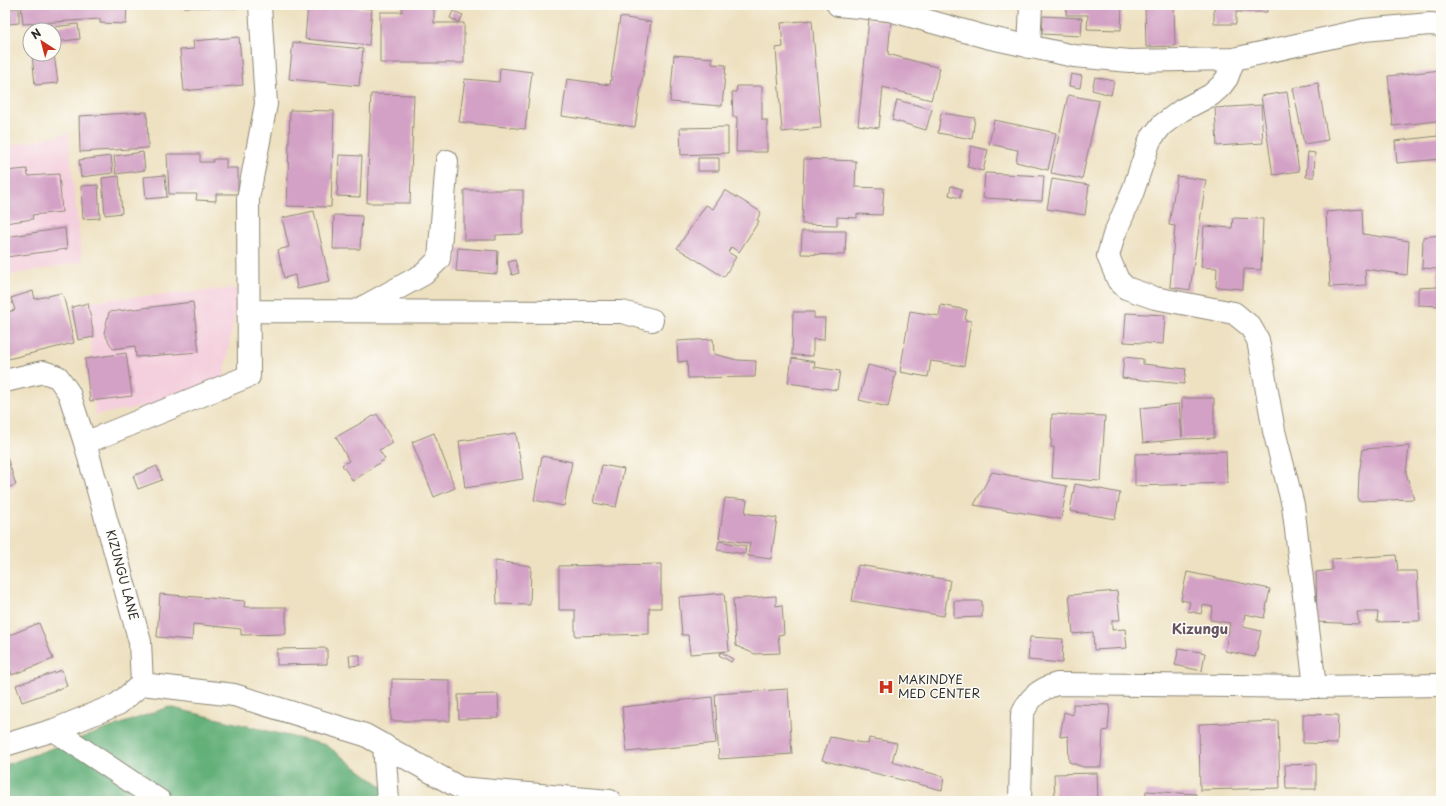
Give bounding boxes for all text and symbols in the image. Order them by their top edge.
north arrow [22,22,62,62]
text: N [27,24,45,43]
street label: KIZUNGU LANE [102,528,144,622]
district label: Kizungu [1172,618,1228,639]
place label: MAKINDYE MED CENTER [898,670,980,702]
hospital icon: MAKINDYE MED CENTER [877,678,895,696]

